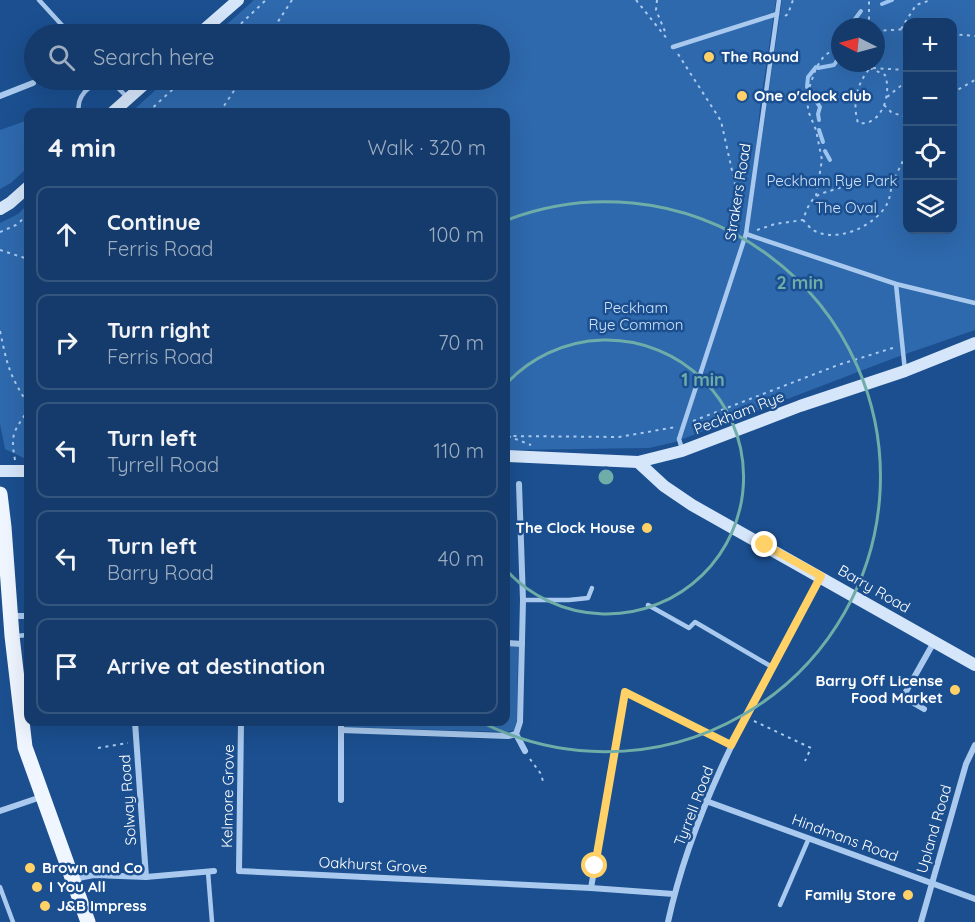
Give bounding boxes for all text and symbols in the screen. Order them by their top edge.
north arrow [831,18,885,72]
map controls [903,18,957,234]
button: + [903,18,957,72]
search box [24,24,510,90]
icon: search [45,41,78,74]
text: Search here [93,43,214,71]
place label: The Round [721,47,799,66]
marker: The Round [702,50,716,64]
button: − [903,72,957,126]
place label: One o'clock club [754,86,872,105]
marker: One o'clock club [735,89,749,103]
button: locate [903,126,957,180]
text: 4 min [48,131,116,164]
text: Walk · 320 m [367,135,486,160]
street label: Strakers Road [720,142,755,242]
park label: Peckham Rye Park [766,171,898,190]
button: layers [903,180,957,234]
park label: The Oval [815,198,877,217]
text: Continue [107,208,201,236]
icon: ahead [50,218,83,251]
text: 100 m [429,222,484,247]
text: Ferris Road [107,236,213,261]
text: 2 min [777,271,823,294]
park label: Peckham Rye Common [588,298,684,334]
text: Turn right [107,316,211,344]
icon: right [50,326,83,359]
text: 70 m [438,330,484,355]
text: Ferris Road [107,344,213,369]
text: 1 min [681,368,725,391]
street label: Peckham Rye [691,387,787,438]
text: Turn left [107,424,197,452]
icon: left [50,434,83,467]
text: 110 m [434,438,484,463]
text: Tyrrell Road [107,452,219,477]
centre of rings [596,467,616,487]
place label: The Clock House [516,518,635,537]
marker: The Clock House [640,521,654,535]
route end [751,531,777,557]
text: Turn left [107,532,197,560]
icon: left [50,542,83,575]
text: 40 m [438,546,484,571]
text: Barry Road [107,560,214,585]
street label: Barry Road [835,560,914,617]
icon: arrive [50,650,83,683]
text: Arrive at destination [107,652,325,680]
place label: Barry Off License Food Market [815,671,943,707]
marker: Barry Off License Food Market [948,683,962,697]
street label: Kelmore Grove [217,744,238,848]
street label: Solway Road [115,754,140,846]
street label: Tyrrell Road [670,763,717,848]
street label: Upland Road [912,782,955,875]
street label: Hindmans Road [790,810,901,866]
street label: Oakhurst Grove [318,852,428,877]
route start [581,852,607,878]
place label: Brown and Co [42,858,143,877]
marker: Brown and Co [23,861,37,875]
place label: I You All [49,877,106,896]
marker: I You All [30,880,44,894]
place label: Family Store [805,885,896,904]
marker: Family Store [901,888,915,902]
place label: J&B Impress [57,896,147,915]
marker: J&B Impress [38,899,52,913]

